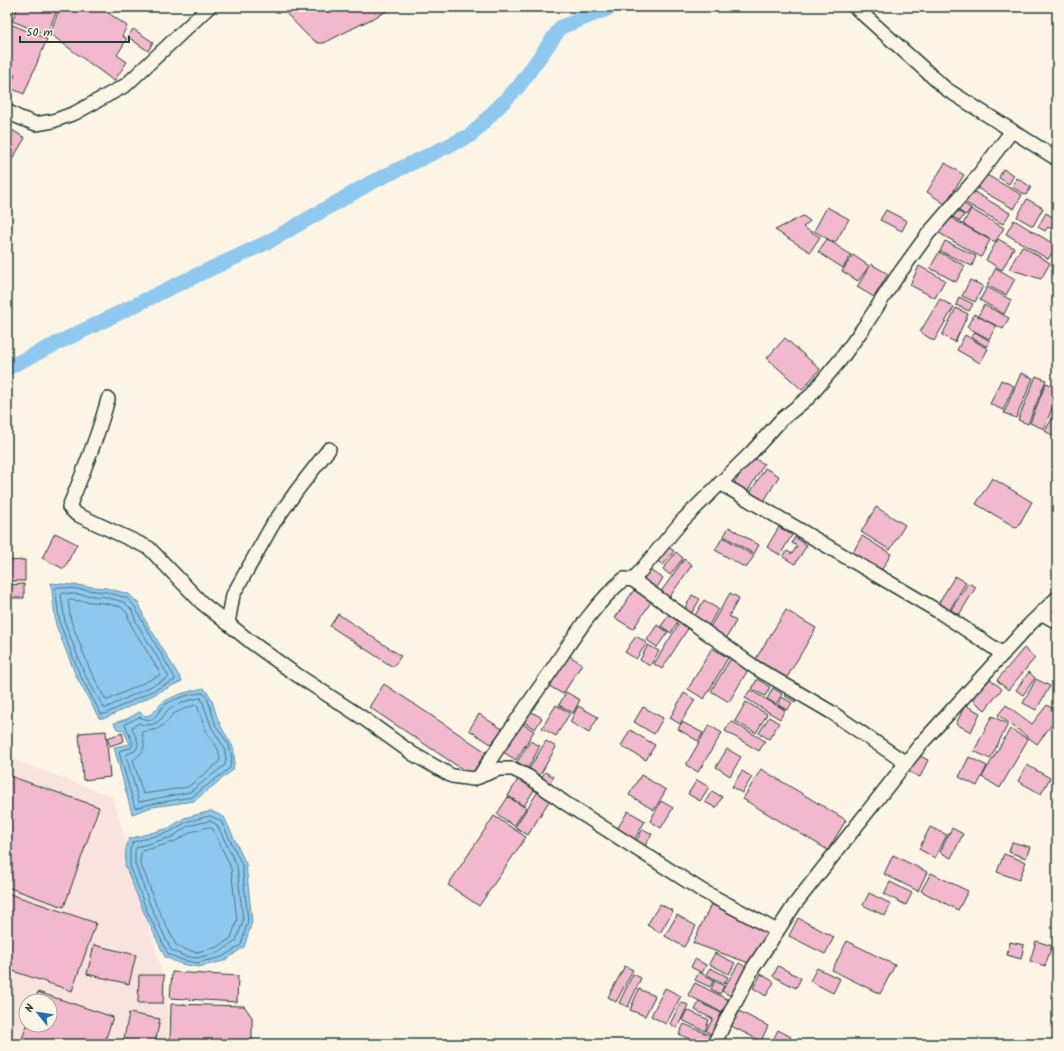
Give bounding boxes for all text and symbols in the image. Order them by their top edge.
scale bar [20,18,129,44]
text: 50 m [26,23,53,42]
north arrow [18,993,58,1033]
text: N [21,1001,40,1016]

